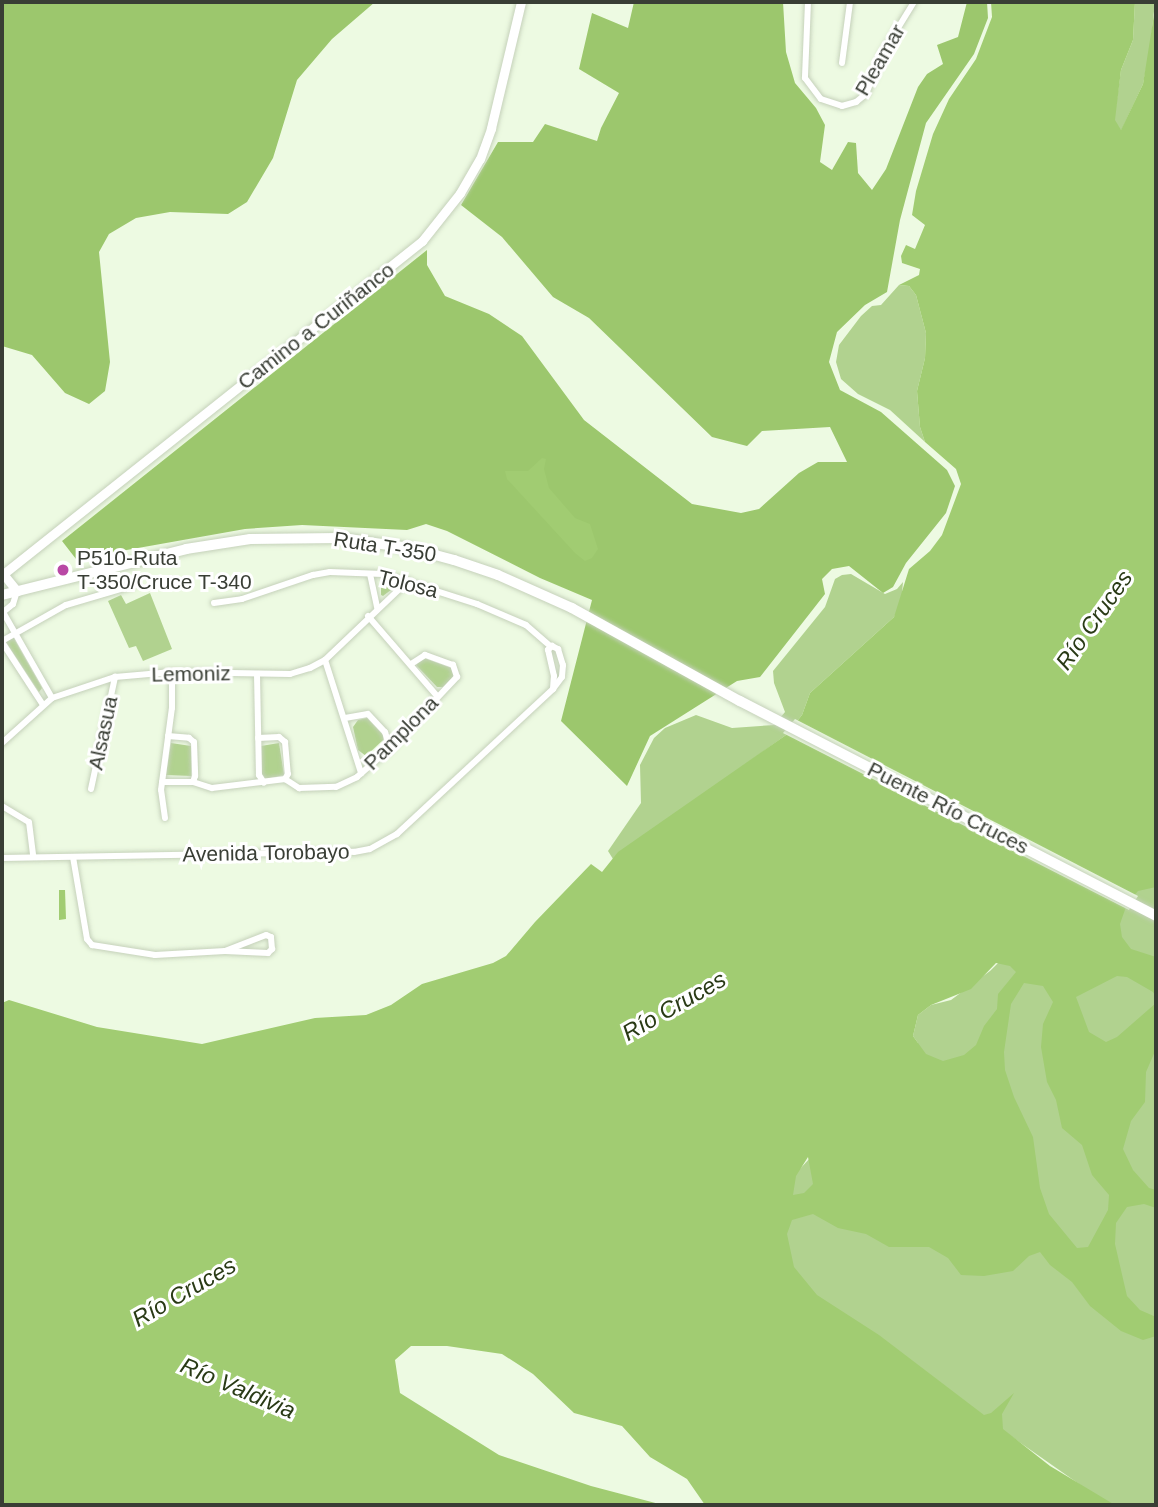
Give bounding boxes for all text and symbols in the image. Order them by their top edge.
street label: Pleamar [850,20,910,100]
street label: Camino a Curiñanco [233,257,399,395]
street label: Ruta T-350 [332,526,438,568]
place label: P510-Ruta T-350/Cruce T-340 [77,545,252,595]
marker: P510-Ruta T-350/Cruce T-340 [55,562,71,578]
street label: Tolosa [376,564,440,604]
water label: Río Cruces [1050,565,1138,675]
street label: Lemoniz [151,661,231,687]
street label: Pamplona [359,691,443,775]
street label: Alsasua [83,694,123,772]
street label: Puente Río Cruces [863,756,1033,860]
street label: Avenida Torobayo [182,839,350,867]
water label: Río Cruces [617,965,731,1047]
water label: Río Cruces [127,1251,241,1333]
water label: Río Valdivia [177,1351,299,1425]

